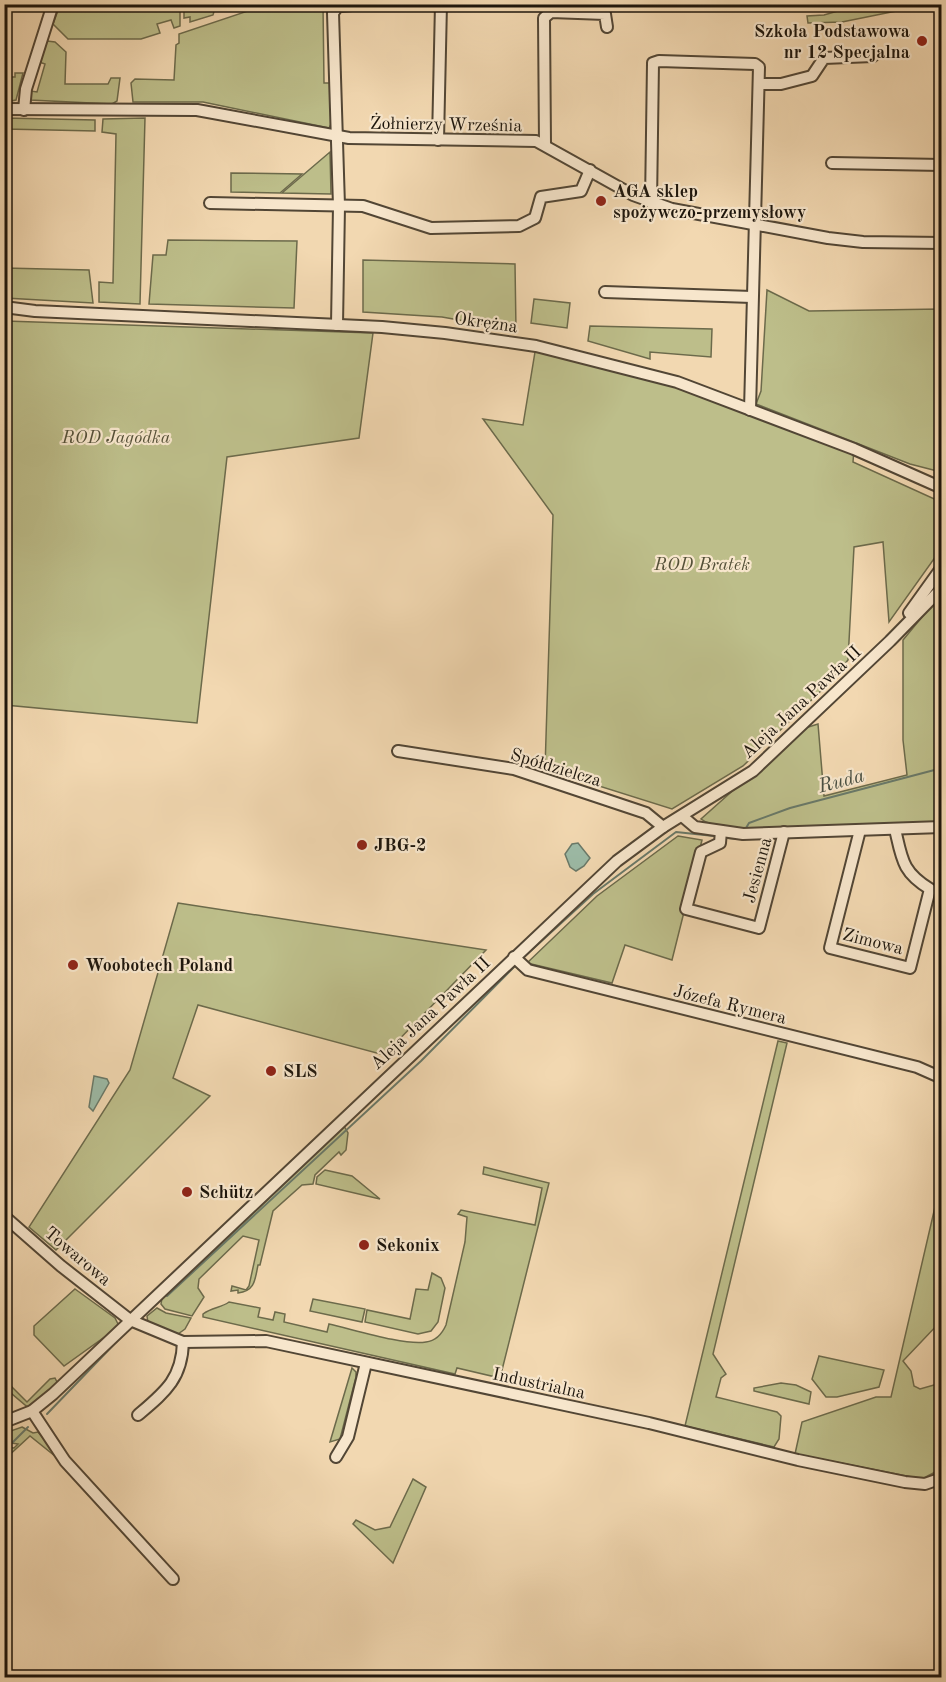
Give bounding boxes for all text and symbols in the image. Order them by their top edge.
place label: Szkoła Podstawowa nr 12 Specjalna [754,23,910,62]
marker: Szkoła Podstawowa nr 12 Specjalna [915,34,929,48]
street label: Żołnierzy Września [370,112,523,135]
place label: AGA sklep spożywczo-przemysłowy [613,183,806,222]
marker: AGA sklep spożywczo-przemysłowy [594,194,608,208]
street label: Okrężna [453,310,519,336]
park label: ROD Jagódka [61,429,171,447]
park label: ROD Bratek [653,556,750,574]
street label: Aleja Jana Pawła II [739,643,865,762]
street label: Spółdzielcza [508,746,604,790]
water label: Ruda [815,766,867,798]
street label: Jesienna [741,835,775,905]
place label: JBG-2 [374,837,427,855]
marker: JBG-2 [355,838,369,852]
street label: Zimowa [841,926,905,958]
street label: Aleja Jana Pawła II [368,954,494,1073]
place label: Woobotech Poland [85,957,233,975]
marker: Woobotech Poland [66,958,80,972]
street label: Józefa Rymera [671,982,788,1028]
place label: SLS [283,1063,317,1081]
marker: SLS [264,1064,278,1078]
place label: Schütz [199,1184,253,1202]
marker: Schütz [180,1185,194,1199]
street label: Towarowa [41,1224,114,1290]
place label: Sekonix [376,1237,440,1255]
marker: Sekonix [357,1238,371,1252]
street label: Industrialna [491,1365,587,1403]

